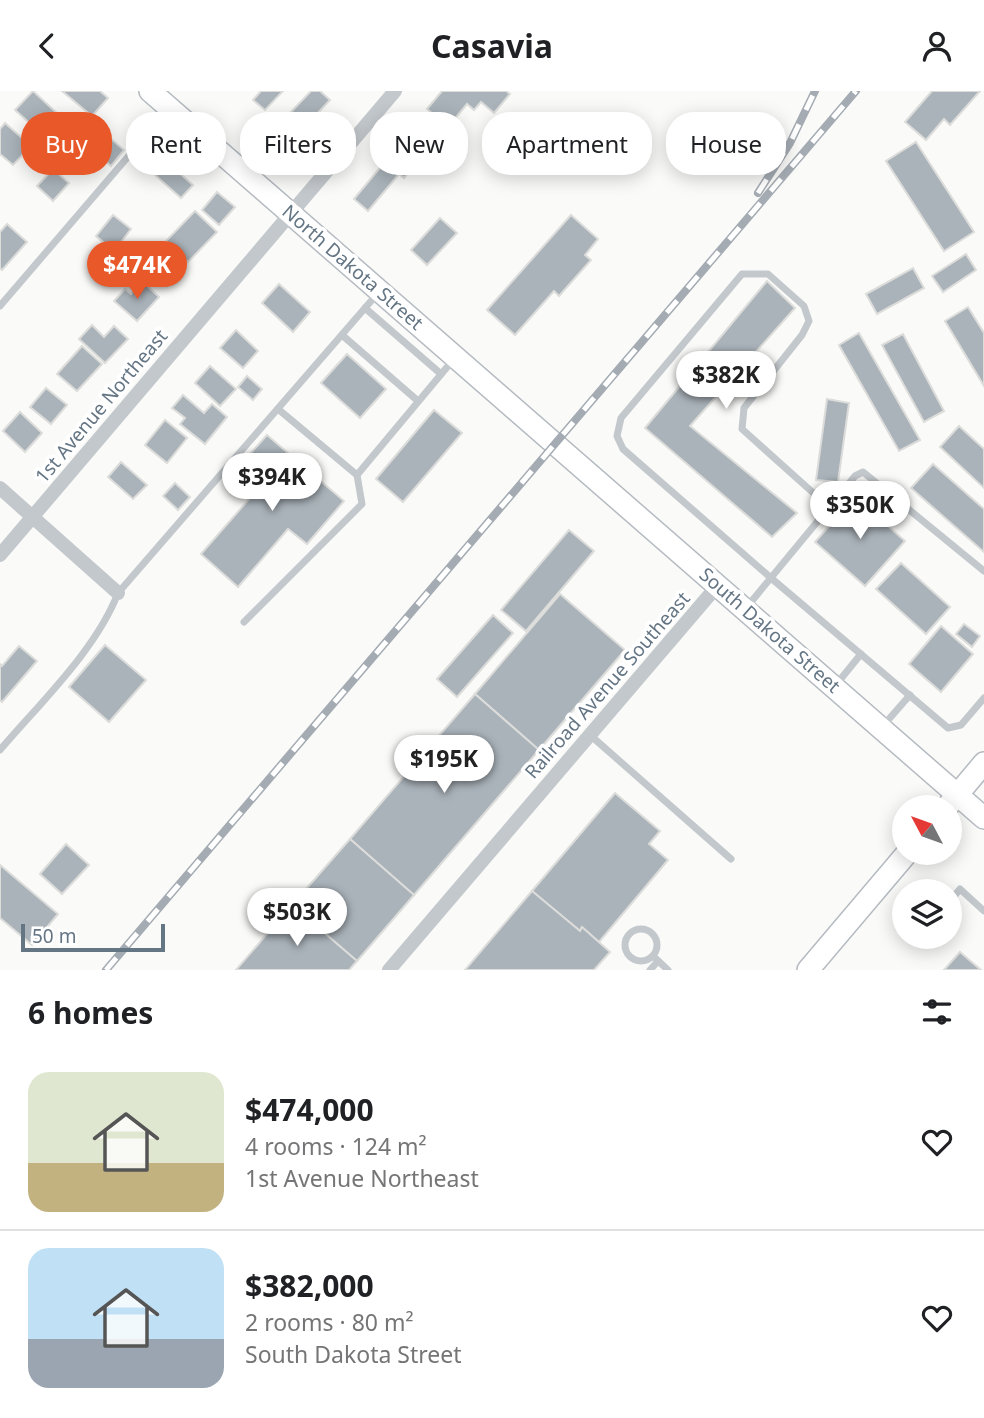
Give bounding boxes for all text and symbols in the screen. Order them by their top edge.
text: Casavia [431,24,553,67]
icon: back [28,27,66,65]
icon: person [918,27,956,65]
chip: Buy [21,112,112,175]
chip: Rent [126,112,226,175]
chip: Filters [240,112,356,175]
chip: New [370,112,468,175]
chip: Apartment [482,112,652,175]
chip: House [666,112,786,175]
street label: North Dakota Street [277,198,429,336]
pin: $474K [88,241,186,301]
text: $474K [103,248,171,280]
street label: 1st Avenue Northeast [29,324,173,488]
pin: $382K [677,351,775,411]
text: $382K [692,358,760,390]
pin: $394K [223,453,321,513]
text: $394K [238,460,306,492]
pin: $350K [811,482,909,541]
text: $350K [826,488,894,520]
street label: South Dakota Street [694,562,846,699]
street label: Railroad Avenue Southeast [519,586,696,784]
pin: $195K [395,735,493,795]
text: $195K [410,742,478,774]
north arrow [892,795,962,865]
map controls [892,795,962,949]
button: layers [892,879,962,949]
pin: $503K [248,889,346,948]
text: $503K [263,895,331,927]
scale bar [21,921,164,953]
text: 50 m [32,923,76,949]
text: 6 homes [28,992,153,1033]
icon: filters [918,993,956,1031]
text: $474,000 [245,1089,374,1130]
icon: home [84,1100,168,1184]
icon: heart [918,1123,956,1161]
text: 4 rooms · 124 m² [245,1130,427,1162]
text: 1st Avenue Northeast [245,1162,479,1194]
text: $382,000 [245,1265,374,1306]
icon: home [84,1276,168,1360]
icon: heart [918,1299,956,1337]
text: 2 rooms · 80 m² [245,1306,414,1338]
text: South Dakota Street [245,1338,462,1370]

